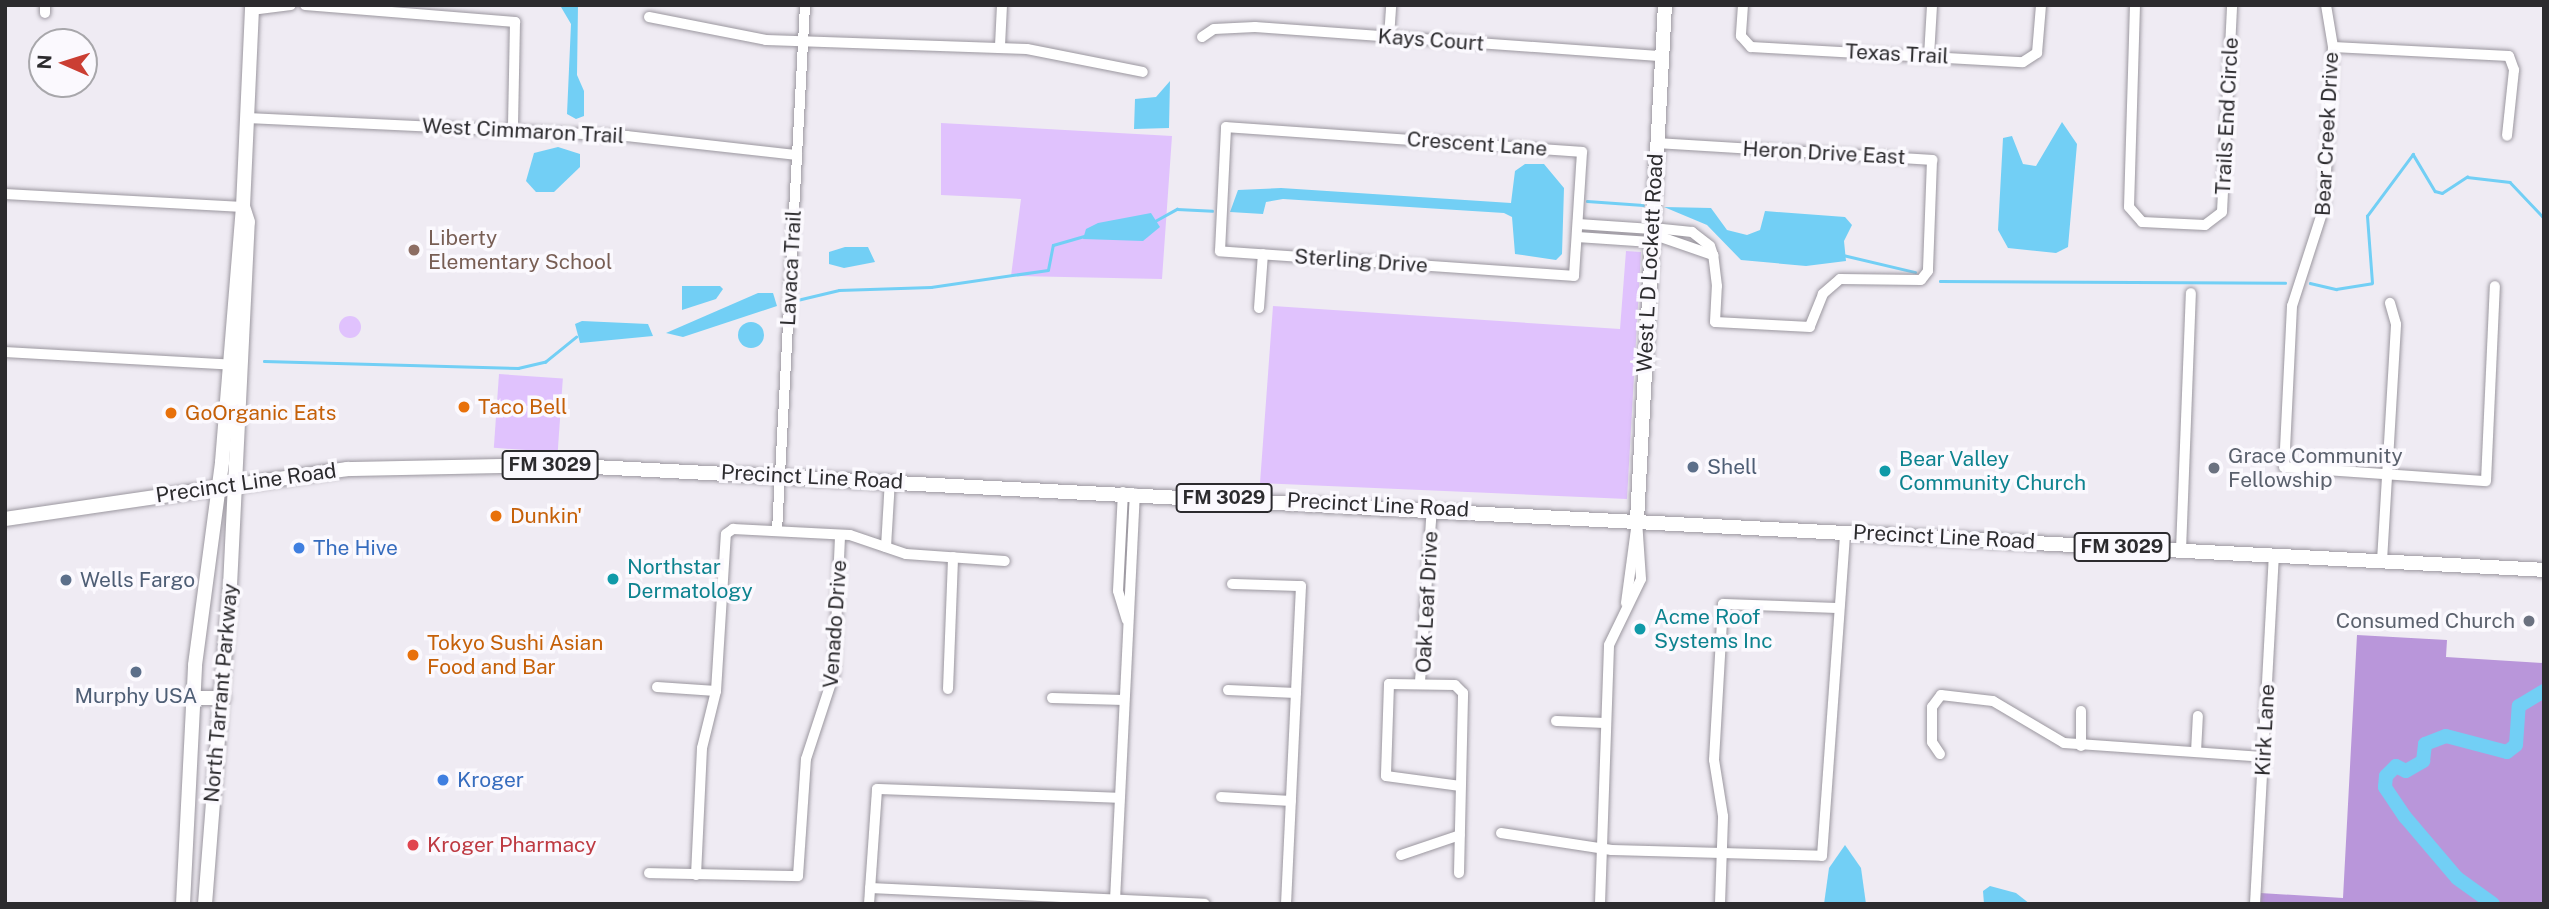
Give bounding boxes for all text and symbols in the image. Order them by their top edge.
street label: Kays Court [1377,24,1485,56]
north arrow [28,28,98,98]
street label: Trails End Circle [2210,37,2244,195]
street label: Texas Trail [1845,39,1949,69]
street label: Bear Creek Drive [2310,51,2344,217]
text: N [33,54,55,70]
street label: West Cimmaron Trail [421,113,625,149]
street label: Crescent Lane [1406,127,1548,161]
street label: Heron Drive East [1742,136,1906,170]
street label: West L D Lockett Road [1632,153,1668,373]
street label: Lavaca Trail [775,209,807,327]
place label: Liberty Elementary School [428,225,612,275]
marker: Liberty Elementary School [406,242,422,258]
street label: Sterling Drive [1293,244,1429,278]
place label: Taco Bell [478,394,568,420]
marker: Taco Bell [456,399,472,415]
place label: GoOrganic Eats [185,400,336,426]
marker: GoOrganic Eats [163,405,179,421]
place label: Grace Community Fellowship [2228,443,2403,493]
place label: Bear Valley Community Church [1899,446,2086,496]
road number: FM 3029 [501,450,599,480]
place label: Shell [1707,454,1757,480]
street label: Precinct Line Road [154,458,338,508]
marker: Shell [1685,459,1701,475]
street label: Precinct Line Road [720,460,904,494]
marker: Grace Community Fellowship [2206,460,2222,476]
marker: Bear Valley Community Church [1877,463,1893,479]
road number: FM 3029 [1175,482,1273,513]
street label: Precinct Line Road [1286,488,1470,522]
place label: Dunkin' [510,503,582,529]
marker: Dunkin' [488,508,504,524]
street label: Precinct Line Road [1852,520,2036,554]
street label: Oak Leaf Drive [1411,530,1443,674]
road number: FM 3029 [2073,532,2171,562]
place label: The Hive [313,535,398,561]
marker: The Hive [291,540,307,556]
place label: Northstar Dermatology [627,554,753,604]
street label: Venado Drive [818,559,852,689]
place label: Wells Fargo [80,567,195,593]
marker: Northstar Dermatology [605,571,621,587]
marker: Wells Fargo [58,572,74,588]
street label: North Tarrant Parkway [199,582,243,804]
place label: Acme Roof Systems Inc [1654,604,1773,654]
place label: Consumed Church [2336,608,2515,634]
marker: Consumed Church [2521,613,2537,629]
marker: Acme Roof Systems Inc [1632,621,1648,637]
place label: Tokyo Sushi Asian Food and Bar [427,630,603,680]
marker: Tokyo Sushi Asian Food and Bar [405,647,421,663]
marker: Murphy USA [128,664,144,680]
place label: Murphy USA [74,683,198,709]
street label: Kirk Lane [2250,683,2280,777]
place label: Kroger [457,767,524,793]
marker: Kroger [435,772,451,788]
place label: Kroger Pharmacy [427,832,597,858]
marker: Kroger Pharmacy [405,837,421,853]

